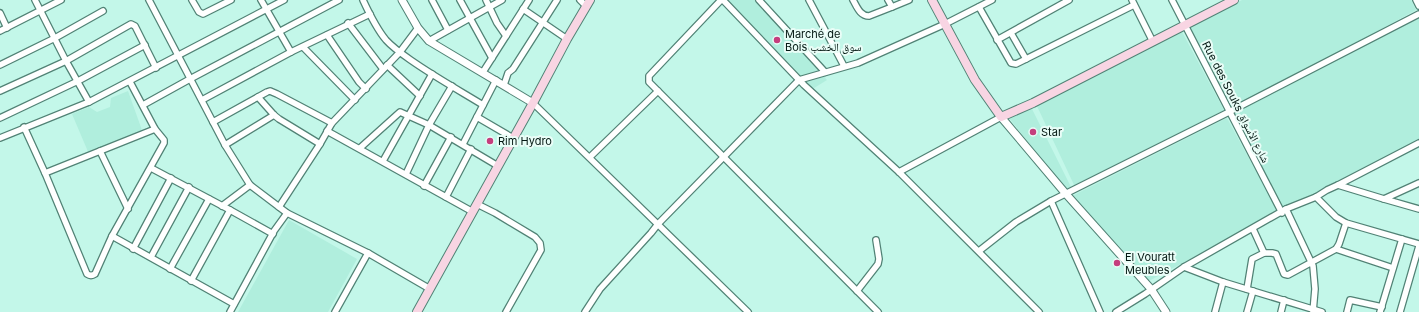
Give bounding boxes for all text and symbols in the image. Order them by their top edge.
place label: Marché de Bois سوق الخشب [785,27,862,54]
marker: Marché de Bois سوق الخشب [772,35,782,45]
street label: Rue des Souks شارع الأسواق [1199,39,1273,165]
place label: Star [1041,125,1062,139]
marker: Star [1028,127,1038,137]
place label: Rim Hydro [498,134,552,148]
marker: Rim Hydro [485,136,495,146]
place label: El Vouratt Meubles [1125,250,1175,277]
marker: El Vouratt Meubles [1112,258,1122,268]

